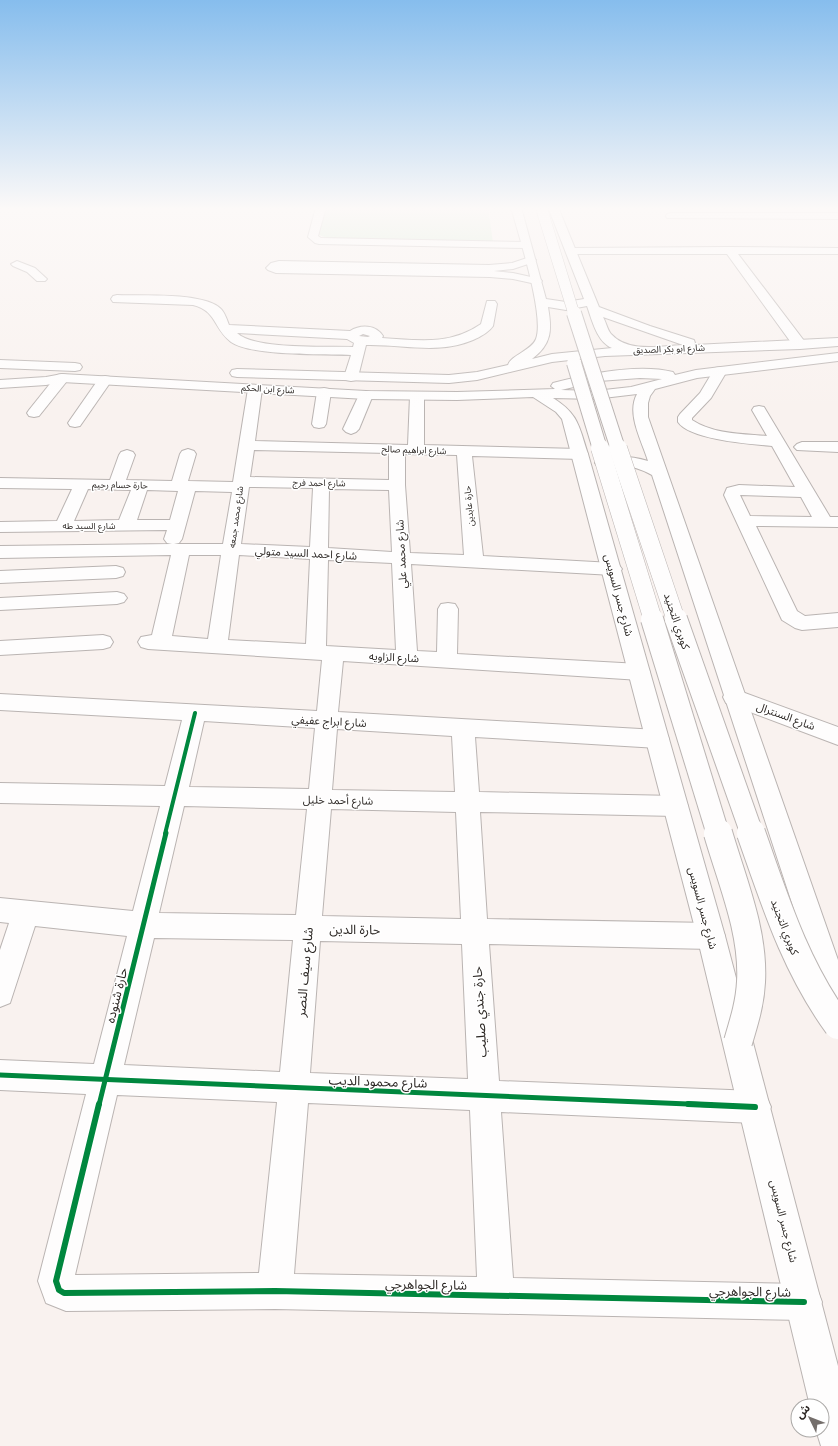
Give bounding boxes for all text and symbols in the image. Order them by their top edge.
street label: شارع ابو بكر الصديق [633,343,705,357]
street label: شارع ابن الحكم [241,383,295,397]
street label: شارع ابراهيم صالح [381,444,447,458]
street label: شارع احمد فرج [292,478,346,490]
street label: حارة حسام رحيم [92,480,148,492]
street label: شارع محمد جمعه [227,485,247,549]
street label: حارة عابدين [462,485,477,527]
street label: شارع محمد علي [393,519,412,589]
street label: شارع السيد طه [63,521,115,533]
street label: شارع احمد السيد متولي [254,544,358,565]
street label: شارع جسر السويس [600,553,636,638]
street label: كوبري التجنيد [658,591,692,652]
street label: شارع الزاويه [369,650,420,666]
street label: شارع السنترال [754,700,817,734]
street label: شارع ابراج عفيفي [291,713,367,733]
street label: شارع أحمد خليل [303,793,374,809]
street label: شارع جسر السويس [684,866,720,951]
street label: كوبري التجنيد [766,898,801,958]
street label: حارة الدين [329,922,381,938]
street label: شارع سيف النصر [293,927,319,1019]
street label: حارة جندي صليب [470,965,492,1058]
street label: حارة شنوده [102,966,132,1025]
street label: شارع محمود الديب [328,1072,427,1094]
street label: شارع جسر السويس [766,1178,800,1264]
street label: شارع الجواهرجي [385,1276,467,1296]
street label: شارع الجواهرجي [709,1283,791,1303]
north arrow [790,1398,830,1438]
text: ش [793,1402,813,1421]

